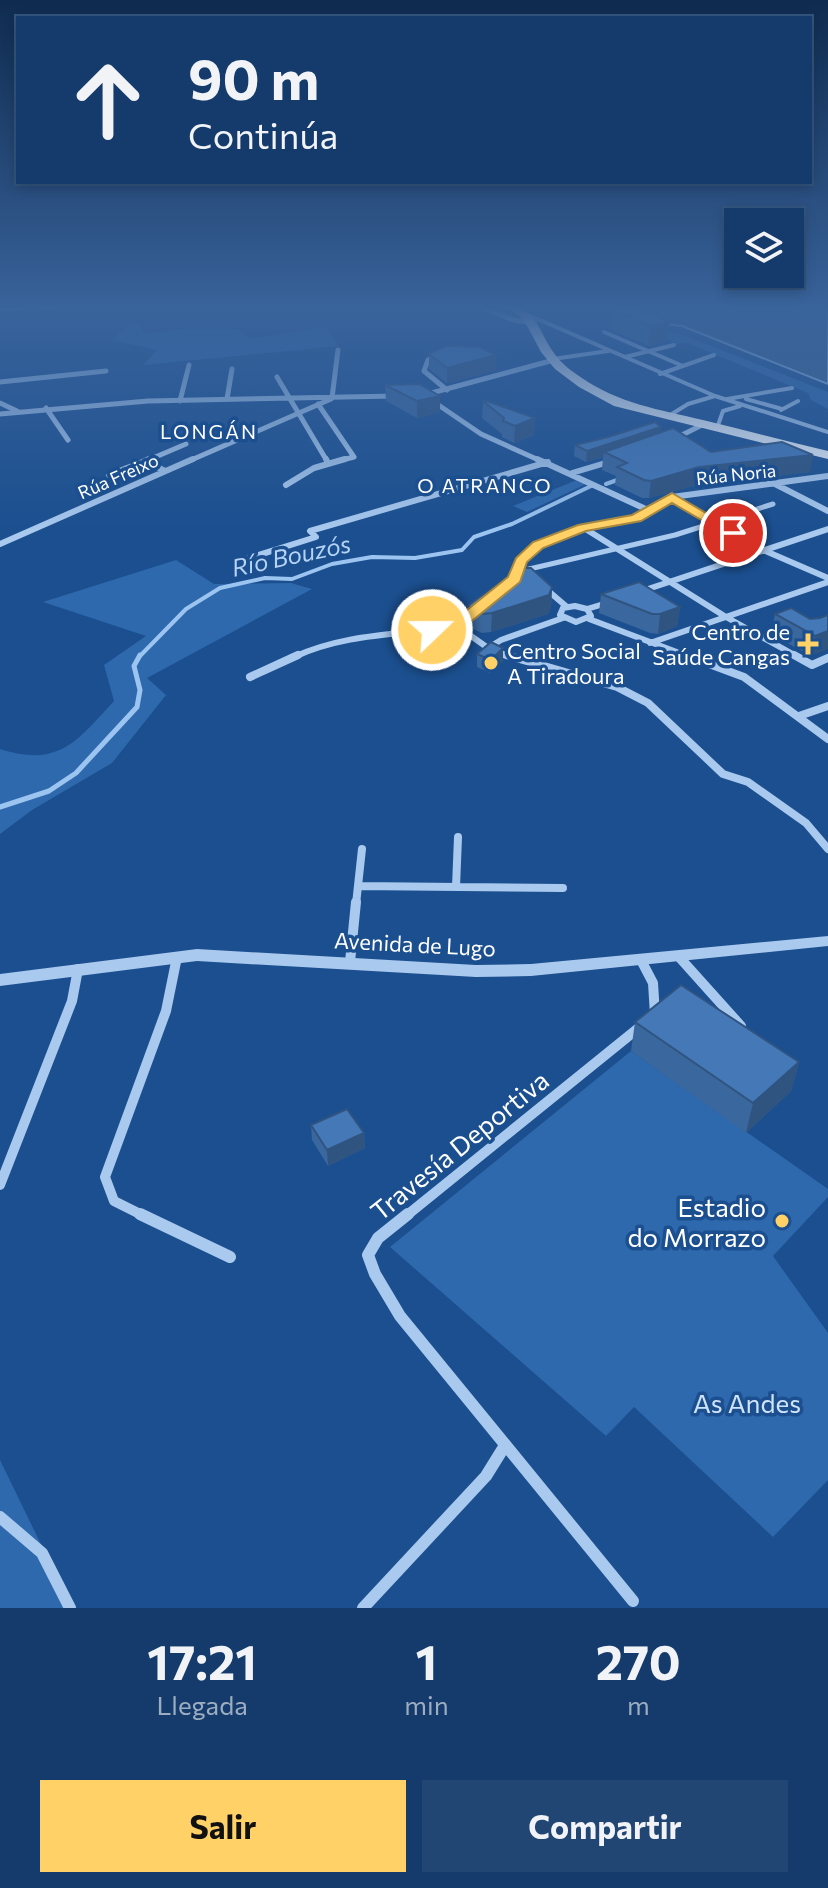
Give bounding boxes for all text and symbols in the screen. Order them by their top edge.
text: 90 m [188,43,319,112]
icon: ahead [56,48,160,152]
text: Continúa [188,112,338,156]
map controls [724,208,804,288]
button: layers [724,208,804,288]
district label: LONGÁN [160,419,258,443]
street label: Rúa Freixo [74,448,162,504]
street label: Rúa Noria [695,459,777,489]
district label: O ATRANCO [417,473,553,497]
pin [699,499,767,567]
icon: arrive [711,511,755,555]
water label: Río Bouzós [229,528,353,582]
position arrow [390,588,474,672]
place label: Centro de Saúde Cangas [652,618,790,670]
marker: Centro de Saúde Cangas [797,633,819,655]
place label: Centro Social A Tiradoura [507,637,641,689]
marker: Centro Social A Tiradoura [482,654,500,672]
street label: Avenida de Lugo [334,926,496,962]
street label: Travesía Deportiva [364,1064,554,1226]
place label: Estadio do Morrazo [628,1191,766,1252]
marker: Estadio do Morrazo [773,1212,791,1230]
park label: As Andes [693,1387,801,1418]
text: 17:21 [147,1631,257,1690]
text: 1 [416,1631,437,1690]
text: 270 [596,1631,681,1690]
text: Llegada [156,1689,248,1720]
text: min [404,1689,449,1720]
text: m [627,1689,650,1720]
button: Salir [40,1780,406,1872]
button: Compartir [422,1780,788,1872]

